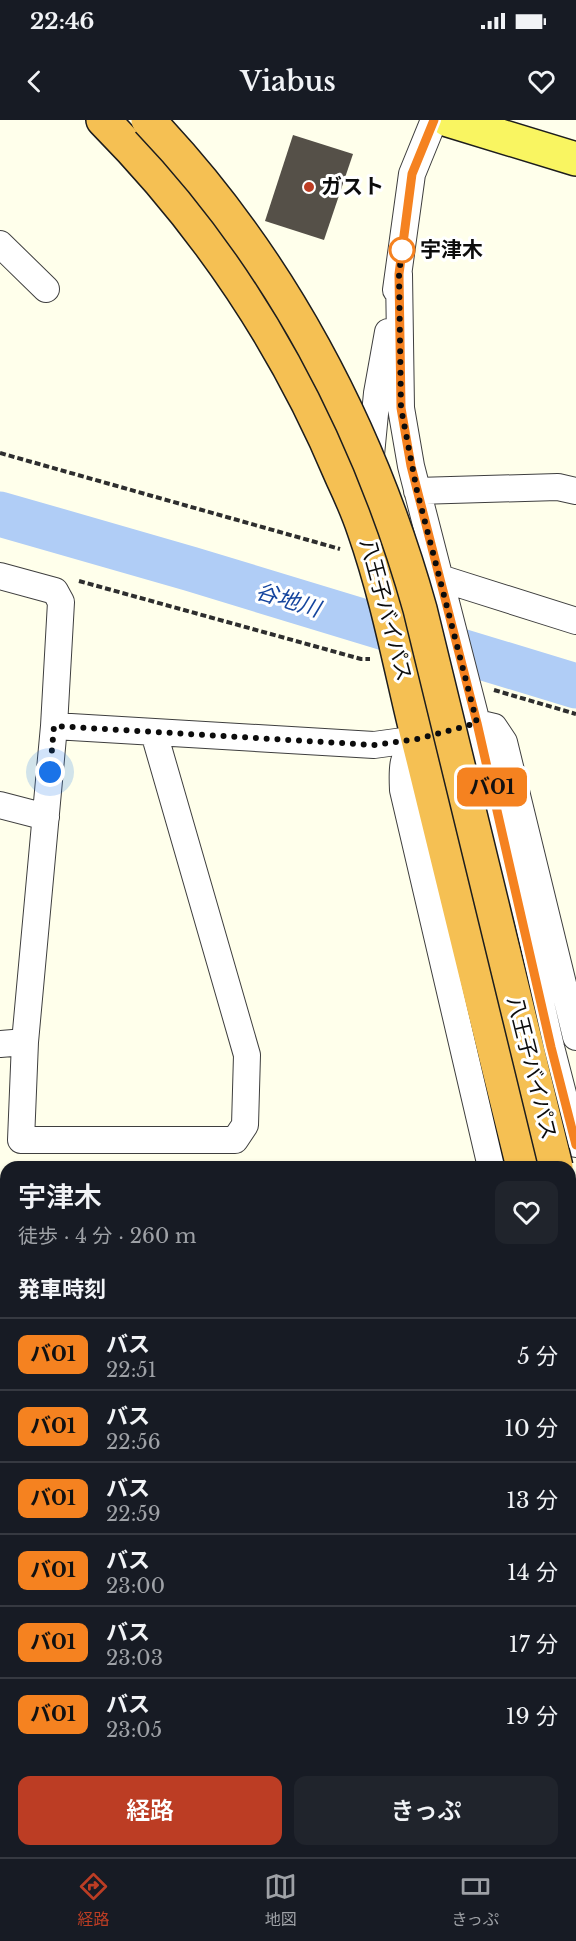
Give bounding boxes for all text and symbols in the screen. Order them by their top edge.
text: 22:46 [30,8,94,35]
icon: back [18,65,51,98]
text: Viabus [240,65,336,98]
icon: heart [525,65,558,98]
place label: ガスト [321,174,384,200]
marker: ガスト [302,180,316,194]
marker: 宇津木 [389,237,415,263]
place label: 宇津木 [420,237,483,263]
street label: 八王子バイパス [354,536,418,684]
water label: 谷地川 [252,577,325,623]
your location [35,757,65,787]
line badge: バ01 [458,768,526,806]
text: バ01 [469,774,515,800]
street label: 八王子バイパス [502,994,562,1142]
text: 宇津木 [18,1180,102,1215]
button: heart [495,1181,558,1244]
text: 徒歩 · 4 分 · 260 m [18,1224,196,1248]
text: 発車時刻 [18,1276,106,1303]
text: バス [106,1331,150,1358]
text: バ01 [30,1341,76,1367]
text: 5 分 [517,1343,558,1370]
text: 22:51 [106,1358,157,1382]
text: バス [106,1403,150,1430]
text: バ01 [30,1413,76,1439]
text: 10 分 [504,1415,558,1442]
text: 22:56 [106,1430,161,1454]
text: バス [106,1475,150,1502]
text: バ01 [30,1485,76,1511]
text: 13 分 [506,1487,558,1514]
text: 22:59 [106,1502,161,1526]
text: バス [106,1547,150,1574]
text: バ01 [30,1557,76,1583]
text: 14 分 [507,1559,558,1586]
text: 23:00 [106,1574,165,1598]
text: バス [106,1619,150,1646]
text: バ01 [30,1629,76,1655]
text: 17 分 [509,1631,558,1658]
text: 23:03 [106,1646,163,1670]
text: バス [106,1691,150,1718]
text: バ01 [30,1701,76,1727]
text: 19 分 [506,1703,558,1730]
text: 23:05 [106,1718,162,1742]
button: 経路 [18,1776,282,1845]
button: きっぷ [294,1776,558,1845]
tab: 経路 [77,1870,110,1930]
tab: 地図 [264,1870,297,1930]
tab: きっぷ [452,1870,499,1930]

